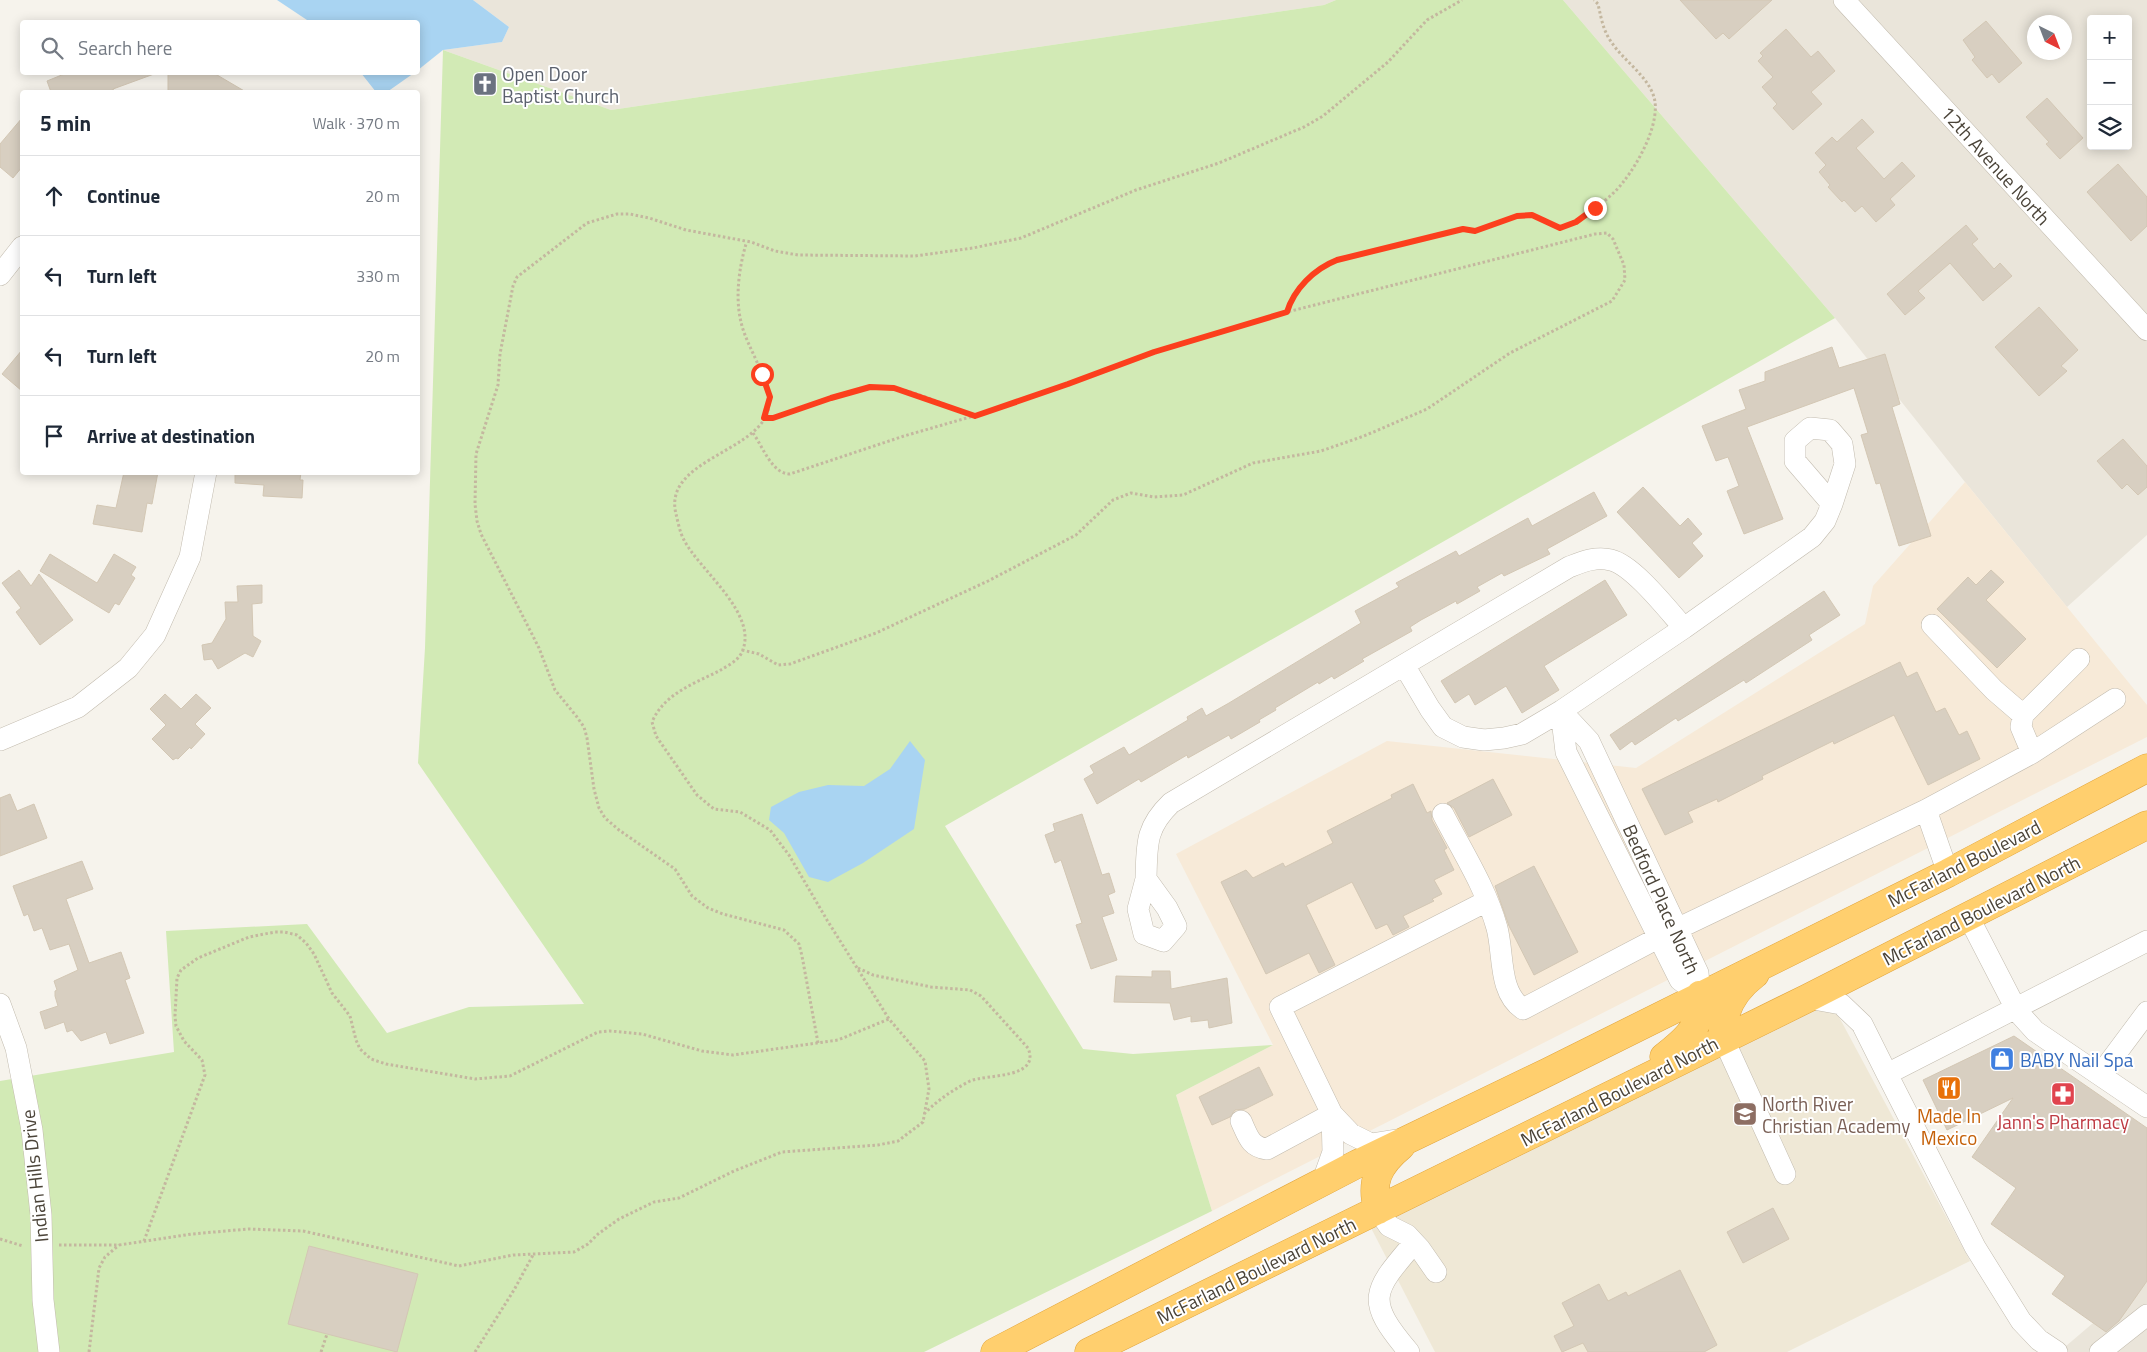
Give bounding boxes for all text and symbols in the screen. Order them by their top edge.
north arrow [2027,15,2072,60]
map controls [2087,15,2132,150]
button: + [2087,15,2132,60]
search box [20,20,420,75]
text: Search here [78,33,172,62]
icon: search [38,34,66,62]
place label: Open Door Baptist Church [502,59,619,110]
button: − [2087,60,2132,105]
church icon: Open Door Baptist Church [472,71,498,97]
street label: 12th Avenue North [1934,99,2058,231]
button: layers [2087,105,2132,150]
text: 5 min [40,107,91,139]
text: Walk · 370 m [312,111,400,135]
text: Continue [87,181,160,210]
icon: ahead [40,182,68,210]
text: 20 m [365,184,400,208]
route end [1584,197,1607,220]
text: Turn left [87,261,157,290]
icon: left [40,262,68,290]
text: 330 m [356,264,400,288]
text: Turn left [87,341,157,370]
icon: left [40,342,68,370]
text: 20 m [365,344,400,368]
route start [751,363,774,386]
text: Arrive at destination [87,421,255,450]
icon: arrive [40,422,68,450]
street label: McFarland Boulevard [1882,812,2046,914]
street label: Bedford Place North [1616,819,1708,979]
street label: McFarland Boulevard North [1877,847,2085,973]
street label: McFarland Boulevard North [1515,1028,1723,1154]
place label: BABY Nail Spa [2020,1045,2134,1074]
shop icon: BABY Nail Spa [1989,1046,2015,1072]
restaurant icon: Made In Mexico [1936,1075,1962,1101]
pharmacy icon: Jann's Pharmacy [2050,1081,2076,1107]
place label: North River Christian Academy [1762,1089,1910,1140]
school or university icon: North River Christian Academy [1732,1101,1758,1127]
place label: Made In Mexico [1917,1101,1981,1152]
place label: Jann's Pharmacy [1997,1107,2129,1136]
street label: Indian Hills Drive [13,1108,55,1244]
street label: McFarland Boulevard North [1151,1209,1361,1331]

